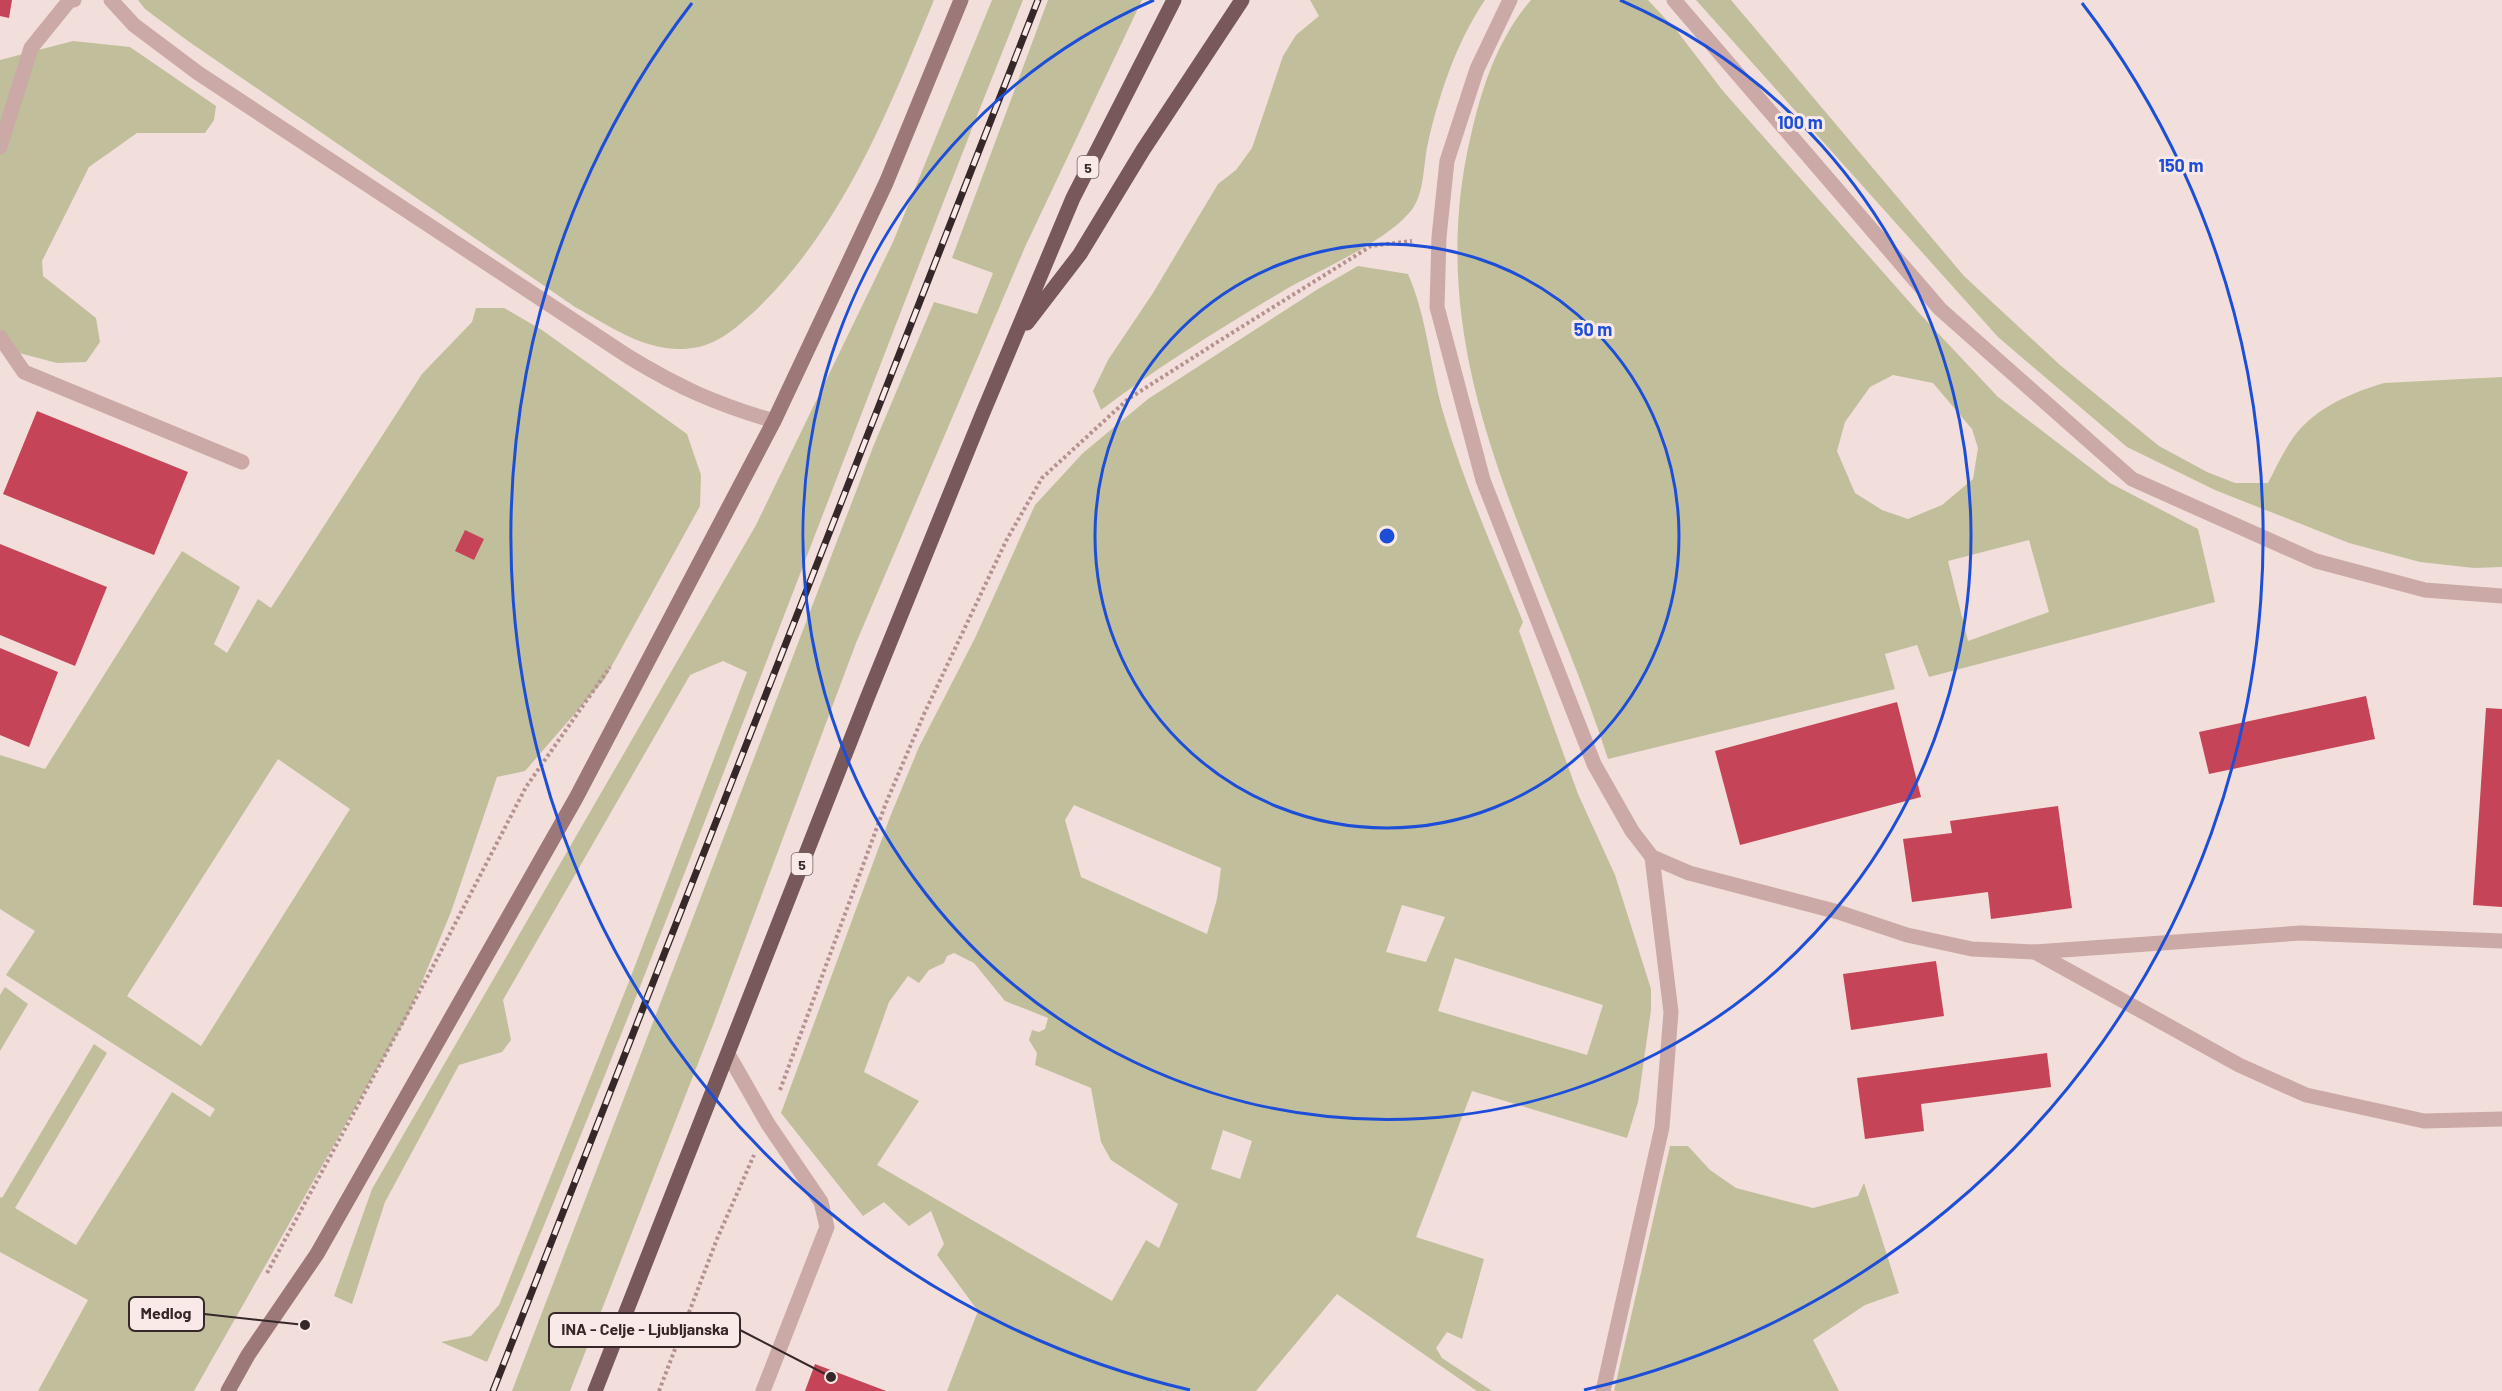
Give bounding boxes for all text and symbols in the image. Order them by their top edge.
text: 100 m [1777,111,1823,133]
text: 150 m [2159,154,2203,176]
road number: 5 [1078,156,1098,178]
text: 50 m [1574,318,1612,340]
centre of rings [1377,526,1397,546]
road number: 5 [792,853,812,875]
callout: Medlog [129,1297,204,1331]
text: Medlog [141,1303,192,1322]
callout: INA - Celje - Ljubljanska [549,1313,740,1347]
text: INA - Celje - Ljubljanska [561,1319,729,1338]

